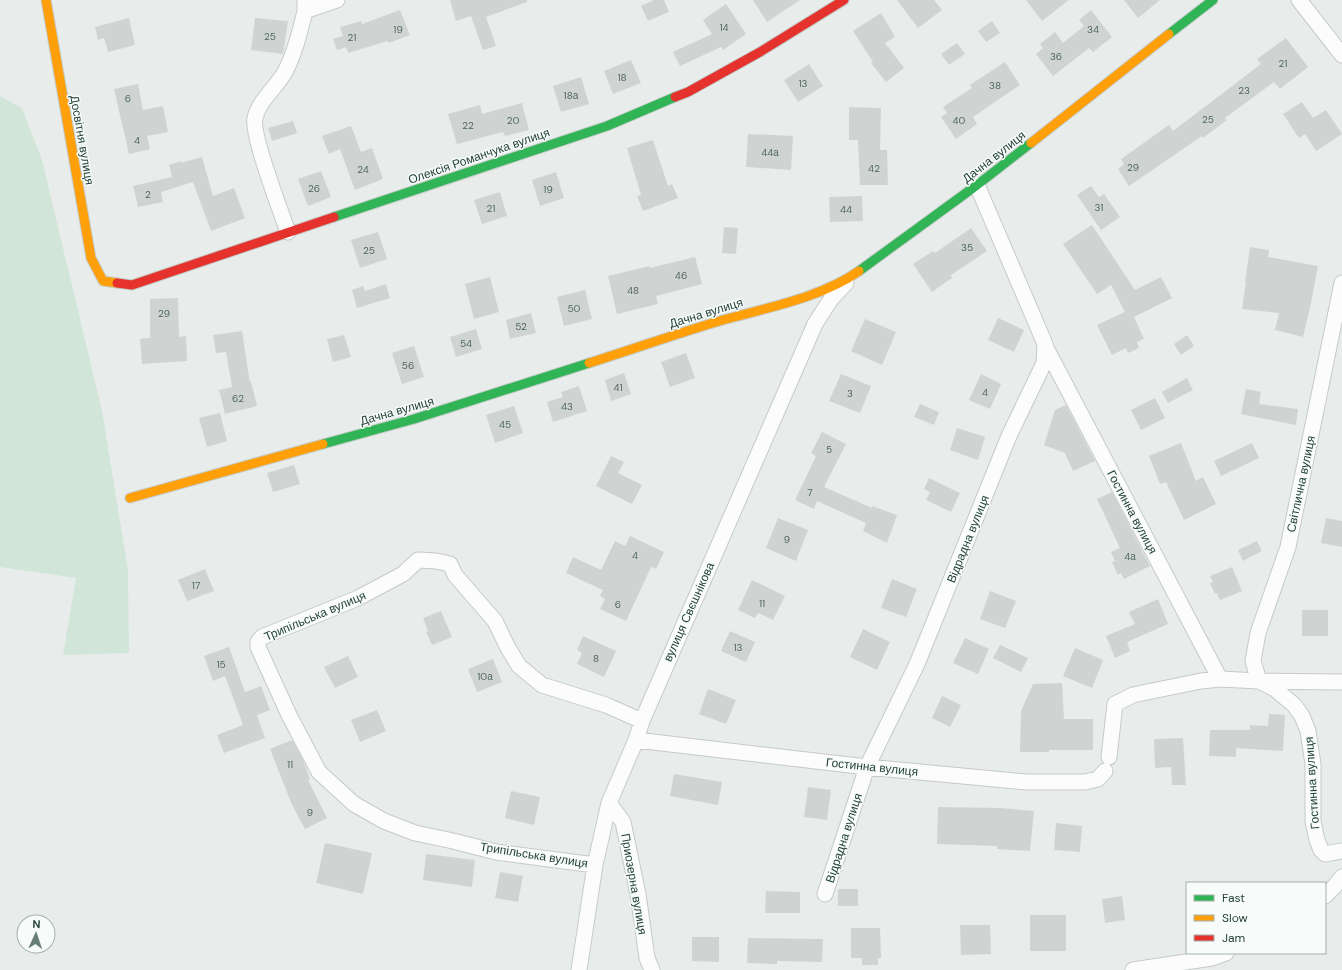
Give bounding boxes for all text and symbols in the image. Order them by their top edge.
house number: 14 [719,21,729,34]
house number: 19 [393,23,403,36]
house number: 34 [1087,23,1099,36]
house number: 25 [264,30,276,43]
house number: 21 [348,31,356,44]
house number: 36 [1050,50,1062,63]
house number: 21 [1279,57,1287,70]
house number: 18 [617,71,627,84]
house number: 13 [798,77,808,90]
house number: 38 [989,79,1001,92]
house number: 23 [1238,84,1250,97]
house number: 18а [564,89,579,102]
house number: 6 [125,92,131,105]
street label: Досвітня вулиця [66,94,98,186]
house number: 25 [1202,113,1214,126]
house number: 20 [507,114,519,127]
house number: 40 [953,114,966,127]
house number: 22 [462,119,474,132]
street label: Олексія Романчука вулиця [406,124,552,188]
street label: Дачна вулиця [959,127,1029,187]
house number: 4 [134,134,140,147]
house number: 44а [761,146,779,159]
house number: 29 [1127,161,1139,174]
house number: 42 [868,162,880,175]
house number: 24 [357,163,369,176]
house number: 26 [308,182,320,195]
house number: 19 [543,183,553,196]
house number: 2 [145,188,151,201]
house number: 31 [1095,201,1103,214]
house number: 21 [487,202,495,215]
house number: 44 [840,203,852,216]
house number: 35 [961,241,973,254]
house number: 25 [363,244,375,257]
house number: 46 [675,269,687,282]
house number: 48 [627,284,639,297]
street label: Дачна вулиця [667,294,745,332]
house number: 50 [568,302,581,315]
house number: 29 [158,307,170,320]
house number: 52 [515,320,527,333]
house number: 54 [460,337,472,350]
house number: 56 [402,359,414,372]
house number: 41 [613,381,623,394]
house number: 4 [982,386,988,399]
house number: 3 [847,387,853,400]
house number: 62 [232,392,244,405]
street label: Дачна вулиця [358,393,436,429]
house number: 43 [561,400,573,413]
house number: 45 [499,418,511,431]
street label: Світлична вулиця [1283,434,1319,534]
house number: 5 [826,443,832,456]
street label: Гостинна вулиця [1103,467,1161,557]
house number: 7 [807,486,813,499]
street label: Відрадна вулиця [943,493,993,585]
house number: 9 [784,533,790,546]
house number: 4 [632,549,638,562]
house number: 4а [1124,550,1136,563]
street label: вулиця Свєшнікова [660,560,718,664]
house number: 17 [192,579,200,592]
street label: Трипільська вулиця [262,587,368,645]
house number: 11 [759,597,765,610]
house number: 6 [615,598,621,611]
house number: 13 [733,641,743,654]
house number: 8 [593,652,599,665]
house number: 15 [216,658,226,671]
house number: 10а [477,670,493,683]
street label: Гостинна вулиця [1301,736,1323,830]
street label: Гостинна вулиця [825,754,919,780]
house number: 11 [287,758,293,771]
street label: Відрадна вулиця [822,791,866,885]
house number: 9 [307,806,313,819]
street label: Приозерна вулиця [617,832,651,936]
street label: Трипільська вулиця [479,839,589,871]
legend [1186,882,1326,954]
text: Fast [1222,890,1245,906]
text: Slow [1222,910,1248,926]
north arrow [16,914,56,954]
text: N [32,917,41,931]
text: Jam [1222,930,1245,946]

